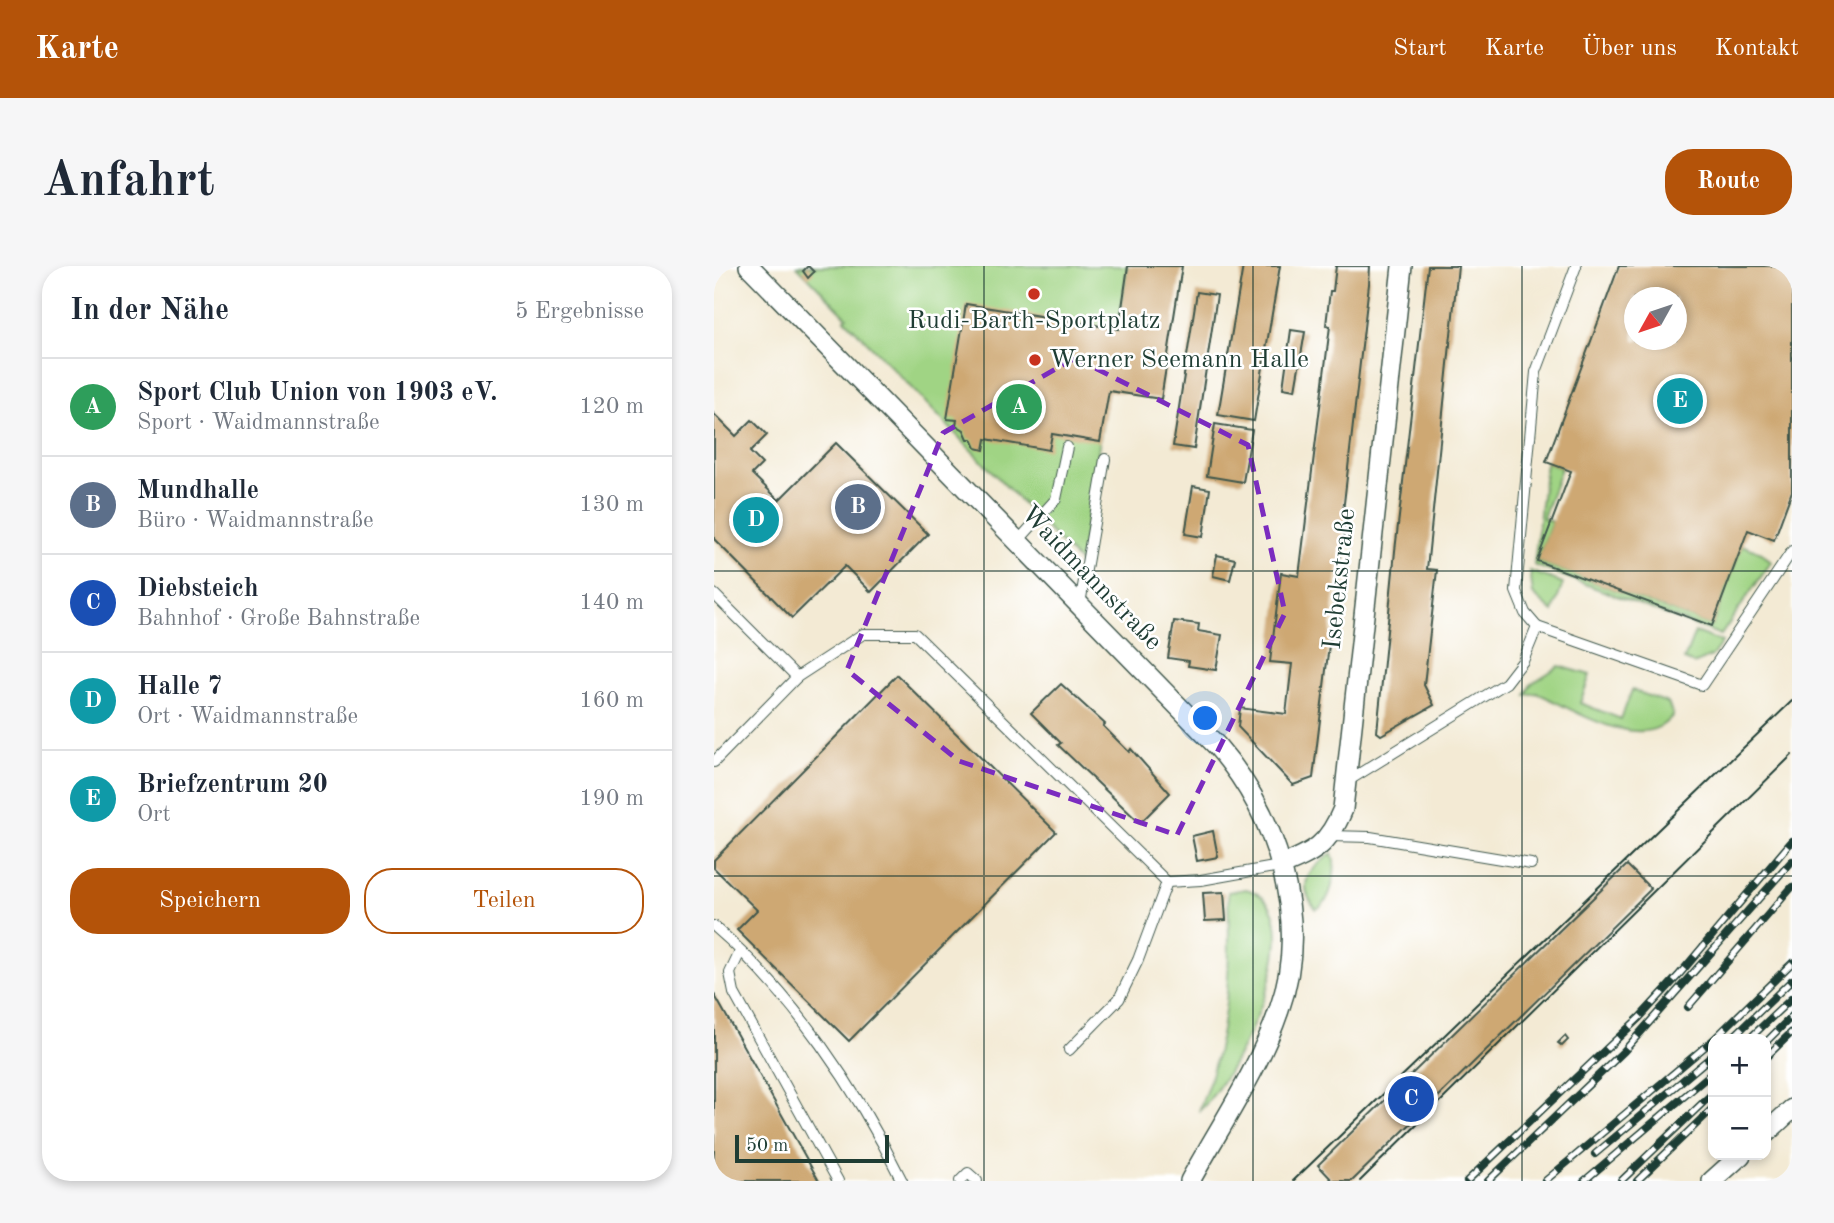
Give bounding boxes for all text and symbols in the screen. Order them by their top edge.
text: Karte [35,33,119,66]
text: Start [1393,37,1447,61]
text: Karte [1485,37,1544,61]
text: Über uns [1582,37,1677,61]
text: Kontakt [1715,37,1799,61]
button: Route [1665,149,1792,215]
text: Anfahrt [42,158,215,207]
marker: Rudi-Barth-Sportplatz [1026,286,1042,302]
north arrow [1624,287,1687,350]
text: In der Nähe [70,296,229,326]
text: 5 Ergebnisse [515,300,644,323]
place label: Rudi-Barth-Sportplatz [907,308,1161,334]
place label: Werner Seemann Halle [1049,347,1309,373]
marker: Werner Seemann Halle [1027,352,1043,368]
pin: E [1657,375,1703,427]
text: Sport Club Union von 1903 eV. [137,380,498,406]
pin: A [996,381,1042,433]
text: A [84,395,102,418]
text: 120 m [579,395,644,418]
text: Sport · Waidmannstraße [137,411,380,434]
text: Mundhalle [137,478,259,504]
pin: B [835,481,881,533]
text: B [85,493,101,516]
text: 130 m [579,493,644,516]
pin: D [733,494,779,546]
street label: Waidmannstraße [1016,501,1166,655]
street label: Isebekstraße [1320,507,1360,651]
text: Büro · Waidmannstraße [137,509,374,532]
text: Diebsteich [137,576,258,602]
text: C [85,591,101,614]
text: 140 m [579,591,644,614]
text: Bahnhof · Große Bahnstraße [137,607,420,630]
text: Halle 7 [137,674,222,700]
text: D [84,689,102,712]
text: 160 m [579,689,644,712]
your location [1188,701,1222,735]
text: Ort · Waidmannstraße [137,705,358,728]
text: Briefzentrum 20 [137,772,328,798]
text: E [85,787,101,810]
text: 190 m [579,787,644,810]
text: Ort [137,803,171,826]
button: Speichern [70,868,350,934]
button: Teilen [364,868,644,934]
map controls [1708,1034,1771,1160]
button: + [1708,1034,1771,1097]
pin: C [1388,1073,1434,1125]
button: − [1708,1097,1771,1160]
scale bar [735,1132,889,1164]
text: 50 m [746,1137,788,1156]

